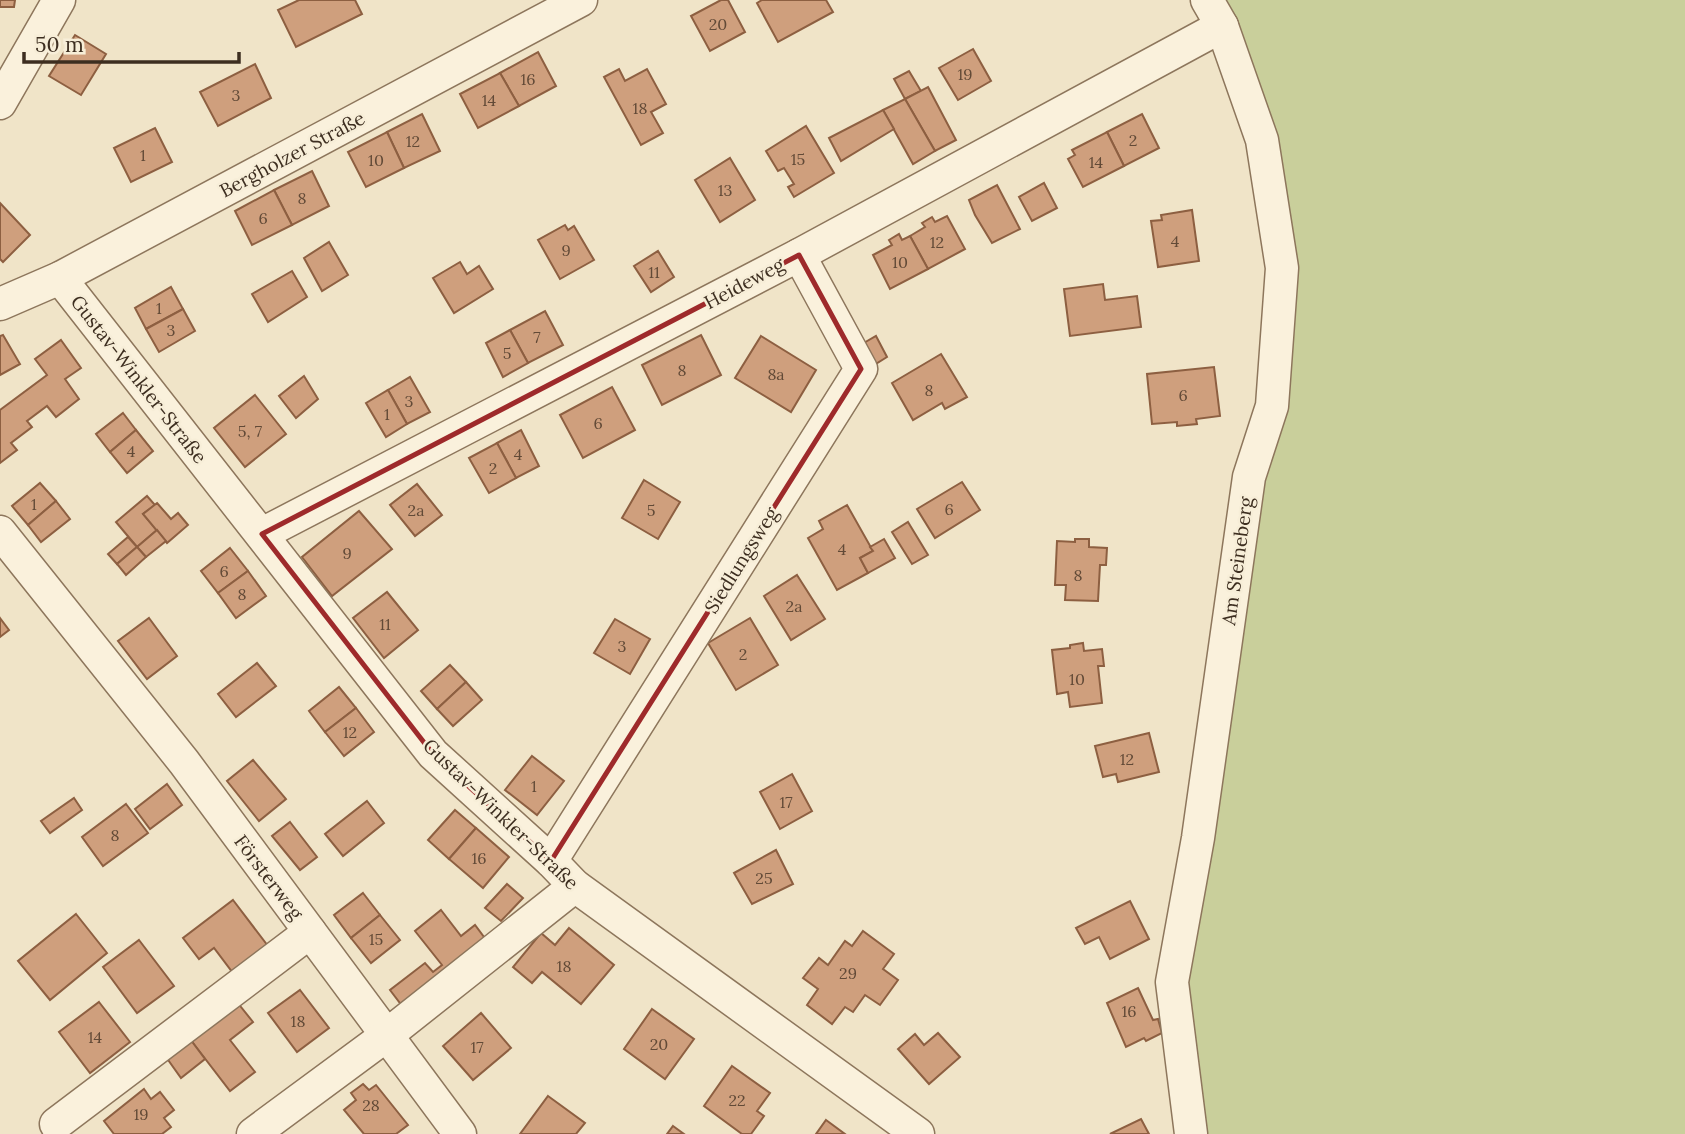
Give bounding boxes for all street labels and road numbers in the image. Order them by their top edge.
street label: Bergholzer Straße [215,106,369,202]
street label: Heideweg [700,252,789,314]
street label: Gustav-Winkler-Straße [66,290,212,468]
street label: Am Steineberg [1216,495,1258,628]
street label: Siedlungsweg [699,502,783,618]
street label: Gustav-Winkler-Straße [418,733,584,895]
street label: Försterweg [229,830,309,925]

